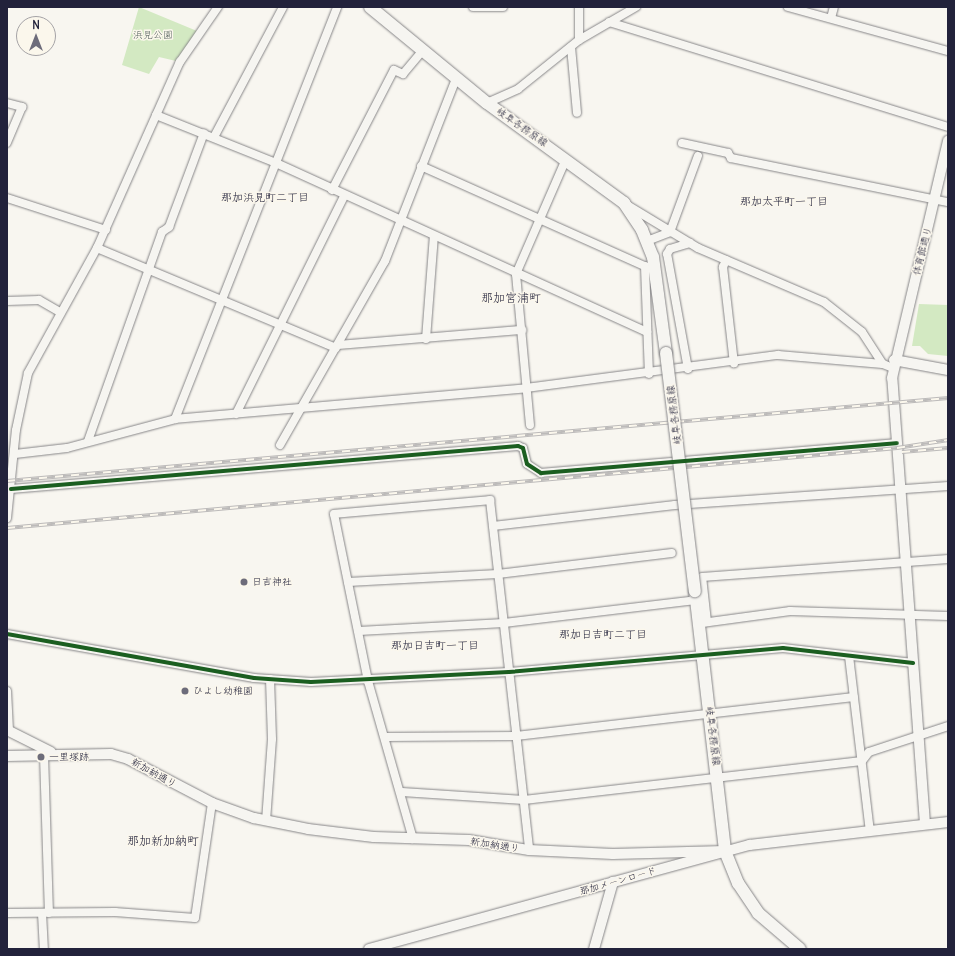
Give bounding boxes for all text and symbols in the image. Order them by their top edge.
north arrow [16,16,56,56]
text: N [32,18,40,32]
park label: 浜見公園 [133,29,173,41]
street label: 岐阜各務原線 [494,105,550,149]
district label: 那加浜見町二丁目 [221,190,309,204]
district label: 那加太平町一丁目 [740,194,828,208]
street label: 体育館通り [910,225,934,277]
district label: 那加宮浦町 [481,291,541,305]
street label: 岐阜各務原線 [664,384,684,446]
place label: 日吉神社 [252,576,292,588]
marker: 日吉神社 [239,577,249,587]
district label: 那加日吉町二丁目 [559,627,647,641]
district label: 那加日吉町一丁目 [391,638,479,652]
place label: ひよし幼稚園 [193,685,253,697]
marker: ひよし幼稚園 [180,686,190,696]
street label: 岐阜各務原線 [703,705,723,767]
place label: 一里塚跡 [49,751,89,763]
marker: 一里塚跡 [36,752,46,762]
street label: 新加納通り [129,756,179,790]
district label: 那加新加納町 [127,834,199,848]
street label: 新加納通り [469,835,521,855]
street label: 那加メーンロード [578,864,658,898]

